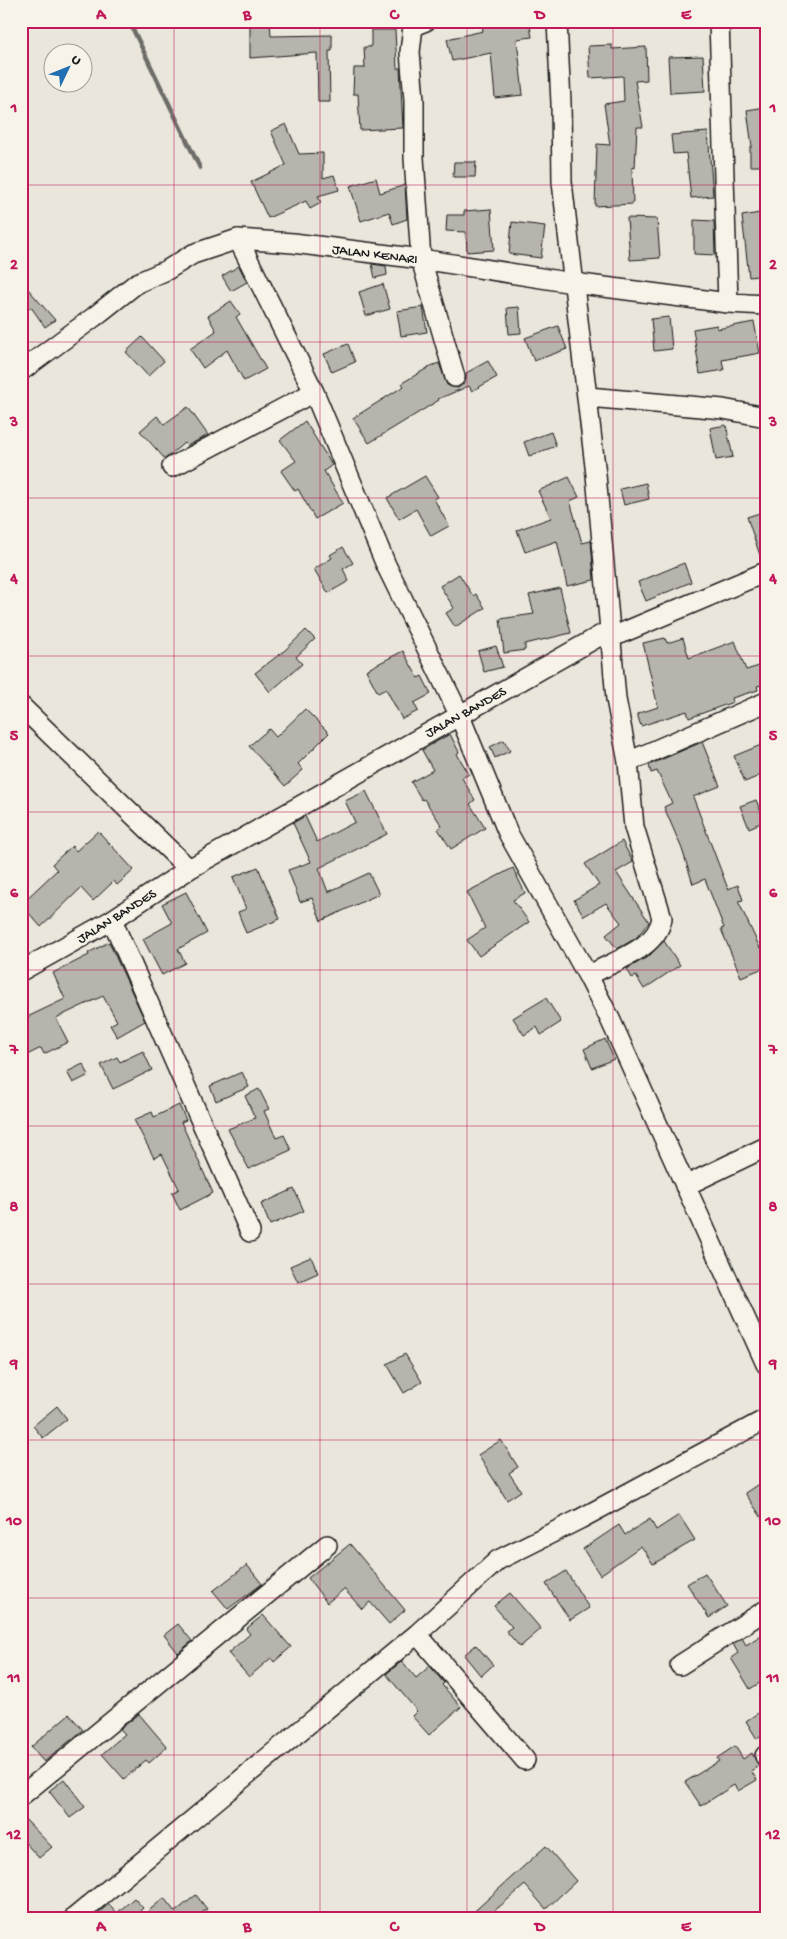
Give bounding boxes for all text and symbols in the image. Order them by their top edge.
text: A [95,7,107,26]
text: B [242,7,252,26]
text: C [389,7,400,26]
text: D [533,7,546,26]
text: E [681,7,692,26]
north arrow [42,42,92,92]
text: U [67,52,85,70]
text: 1 [10,100,17,119]
text: 1 [769,100,776,119]
street label: JALAN KENARI [331,242,418,269]
text: 2 [10,257,18,276]
text: 2 [769,257,777,276]
text: 3 [9,414,18,433]
text: 3 [768,414,777,433]
text: 4 [9,571,18,590]
text: 4 [768,571,777,590]
street label: JALAN BANDES [423,684,510,743]
text: 5 [10,728,19,747]
text: 5 [769,728,778,747]
text: 6 [10,885,19,904]
text: 6 [769,885,778,904]
street label: JALAN BANDES [74,886,161,948]
text: 7 [9,1042,19,1061]
text: 7 [768,1042,778,1061]
text: 8 [10,1199,19,1218]
text: 8 [769,1199,778,1218]
text: 9 [9,1356,18,1375]
text: 9 [768,1356,777,1375]
text: 10 [5,1513,22,1532]
text: 10 [764,1513,781,1532]
text: 11 [7,1670,20,1689]
text: 11 [766,1670,779,1689]
text: 12 [6,1827,21,1846]
text: 12 [765,1827,780,1846]
text: A [95,1919,107,1938]
text: B [242,1919,252,1938]
text: C [389,1919,400,1938]
text: D [533,1919,546,1938]
text: E [681,1919,692,1938]

